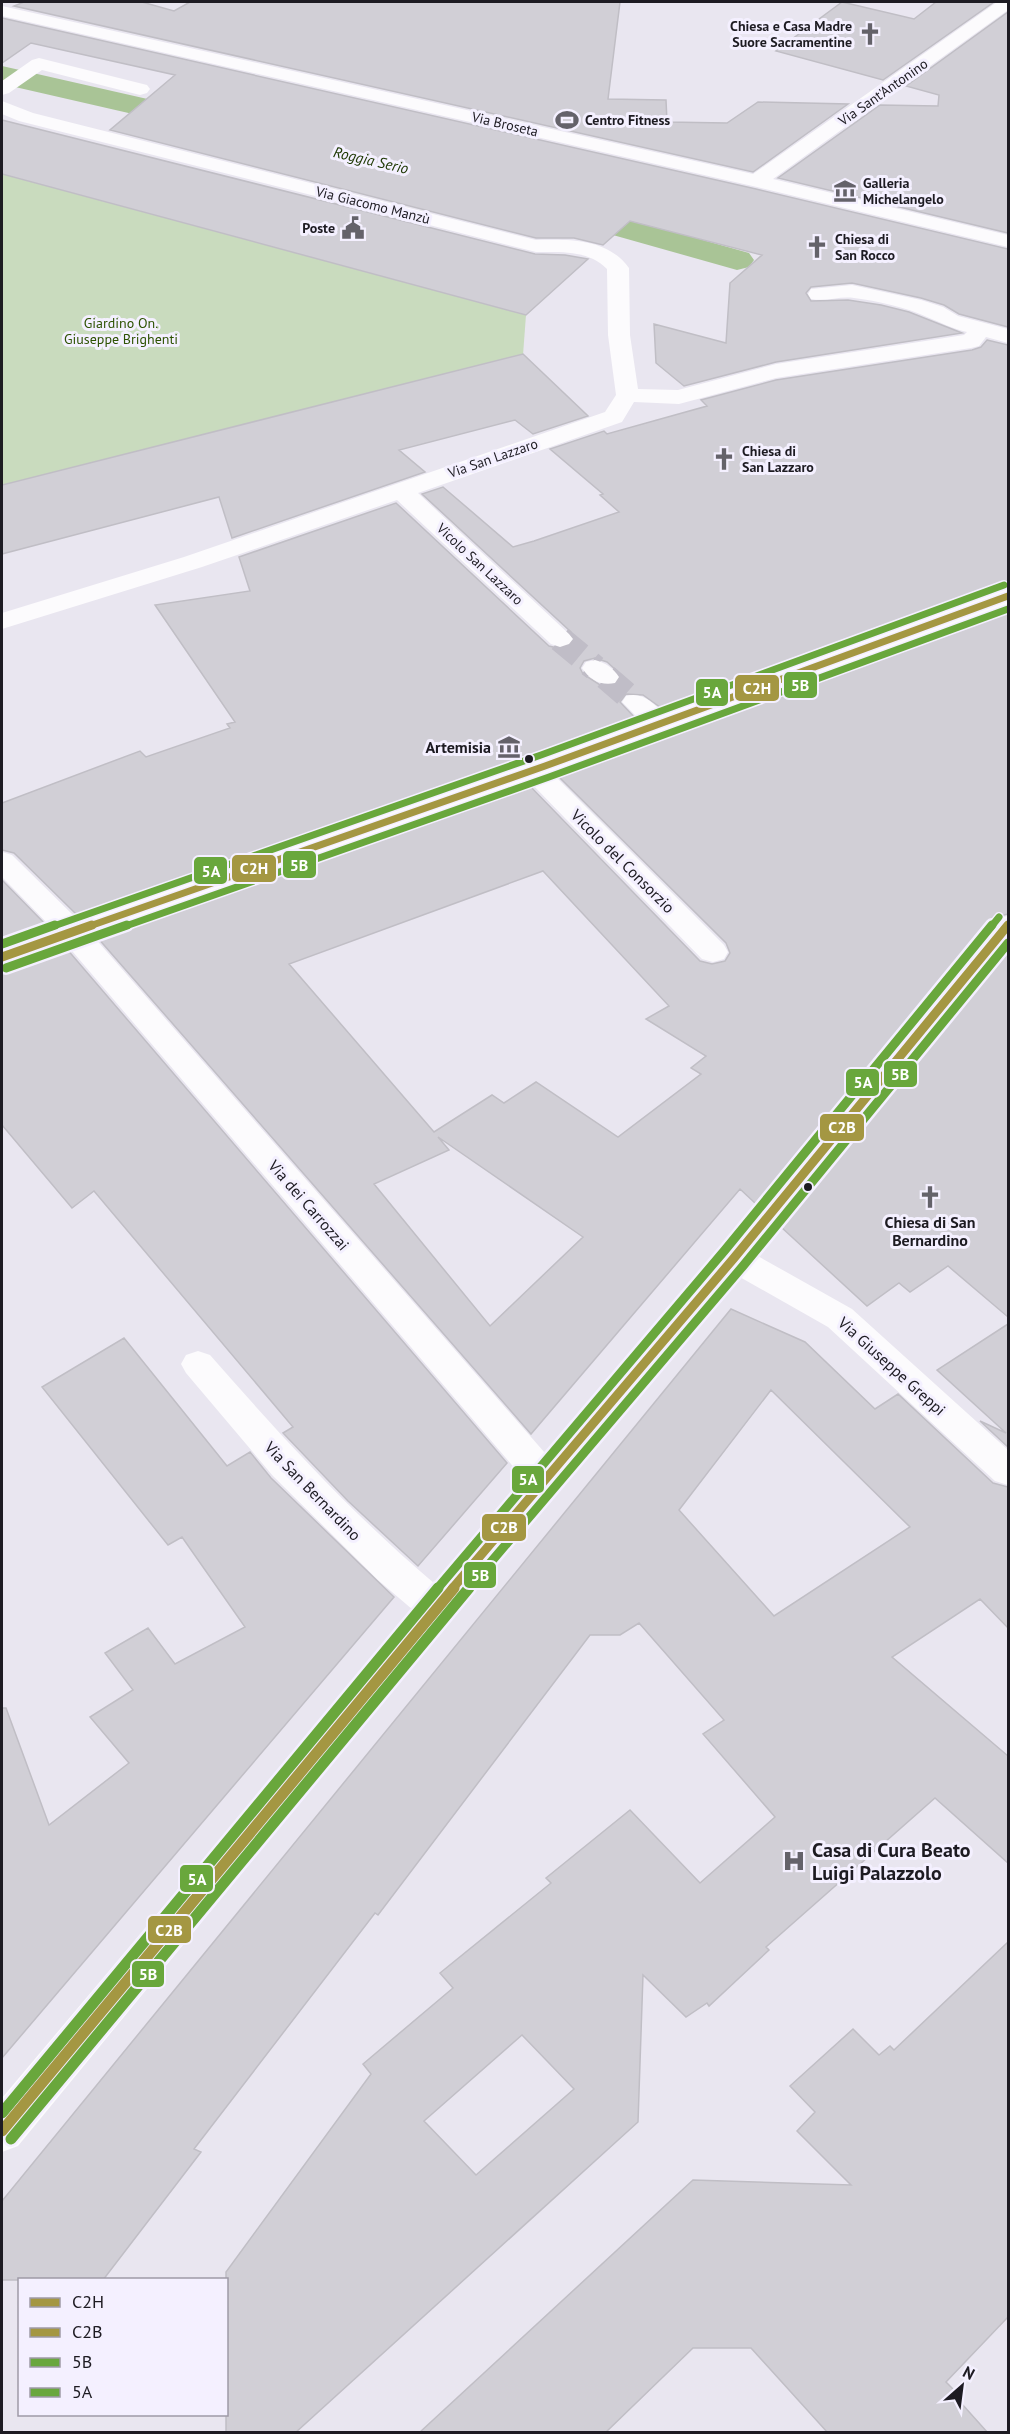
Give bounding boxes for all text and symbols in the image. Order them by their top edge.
place label: Chiesa e Casa Madre Suore Sacramentine [730,17,852,51]
church icon: Chiesa e Casa Madre Suore Sacramentine [857,21,883,47]
street label: Via Sant'Antonino [834,55,931,130]
street label: Via Broseta [469,107,540,140]
sports icon: Centro Fitness [554,107,580,133]
place label: Centro Fitness [585,111,670,129]
water label: Roggia Serio [332,142,410,178]
place label: Galleria Michelangelo [863,174,944,208]
museum icon: Galleria Michelangelo [832,178,858,204]
street label: Via Giacomo Manzù [313,182,432,228]
public building icon: Poste [340,215,366,241]
place label: Poste [302,219,335,237]
place label: Chiesa di San Rocco [835,230,895,264]
church icon: Chiesa di San Rocco [804,234,830,260]
park label: Giardino On. Giuseppe Brighenti [64,314,178,348]
street label: Via San Lazzaro [445,434,540,482]
place label: Chiesa di San Lazzaro [742,442,814,476]
church icon: Chiesa di San Lazzaro [711,446,737,472]
street label: Vicolo San Lazzaro [432,519,527,609]
line badge: 5B [783,671,818,699]
line badge: C2H [734,674,780,702]
text: 5B [791,675,809,695]
line badge: 5A [695,678,729,707]
text: C2H [743,678,771,698]
text: 5A [703,682,722,702]
museum icon: Artemisia [496,734,522,760]
place label: Artemisia [425,737,491,757]
unlabelled marker [523,753,535,765]
street label: Vicolo del Consorzio [566,804,679,917]
line badge: 5B [282,850,317,879]
line badge: C2H [231,854,277,883]
text: 5B [290,855,308,875]
line badge: 5A [193,856,228,885]
text: C2H [240,858,268,878]
text: 5A [202,861,221,881]
line badge: 5B [883,1060,918,1088]
text: 5B [891,1064,909,1084]
line badge: 5A [845,1068,880,1097]
text: 5A [854,1072,873,1092]
line badge: C2B [819,1113,865,1142]
text: C2B [828,1117,856,1137]
street label: Via dei Carrozzai [264,1155,354,1254]
unlabelled marker [802,1181,814,1193]
church icon: Chiesa di San Bernardino [917,1184,943,1210]
place label: Chiesa di San Bernardino [885,1212,975,1250]
street label: Via Giuseppe Greppi [833,1312,950,1420]
street label: Via San Bernardino [260,1436,365,1545]
line badge: 5A [511,1465,545,1494]
text: 5A [519,1469,538,1489]
line badge: C2B [481,1513,527,1542]
text: C2B [490,1517,518,1537]
line badge: 5B [463,1561,497,1589]
text: 5B [471,1565,489,1585]
place label: Casa di Cura Beato Luigi Palazzolo [812,1837,971,1886]
hospital icon: Casa di Cura Beato Luigi Palazzolo [781,1848,807,1874]
line badge: 5A [179,1864,214,1893]
text: 5A [188,1869,207,1889]
line badge: C2B [147,1915,192,1944]
text: C2B [155,1920,183,1940]
line badge: 5B [131,1960,165,1988]
text: 5B [139,1964,157,1984]
legend [18,2278,228,2416]
text: C2H [72,2290,104,2313]
text: C2B [72,2320,103,2343]
text: 5B [72,2350,92,2373]
north arrow [932,2356,992,2416]
text: N [960,2361,978,2384]
text: 5A [72,2380,93,2403]

